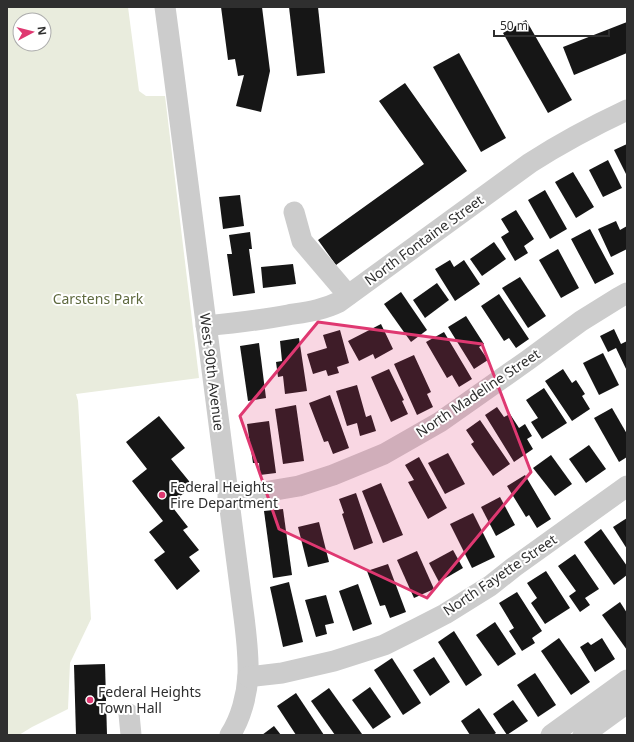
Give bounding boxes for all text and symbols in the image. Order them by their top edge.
north arrow [12,12,52,52]
scale bar [494,12,609,38]
text: 50 m [500,17,528,34]
text: N [34,25,50,36]
street label: North Fontaine Street [361,190,487,289]
park label: Carstens Park [53,289,144,308]
street label: West 90th Avenue [196,312,229,432]
street label: North Madeline Street [412,344,543,441]
place label: Federal Heights Fire Department [170,477,278,512]
marker: Federal Heights Fire Department [157,490,167,500]
street label: North Fayette Street [439,529,560,620]
place label: Federal Heights Town Hall [98,682,201,717]
marker: Federal Heights Town Hall [85,695,95,705]

